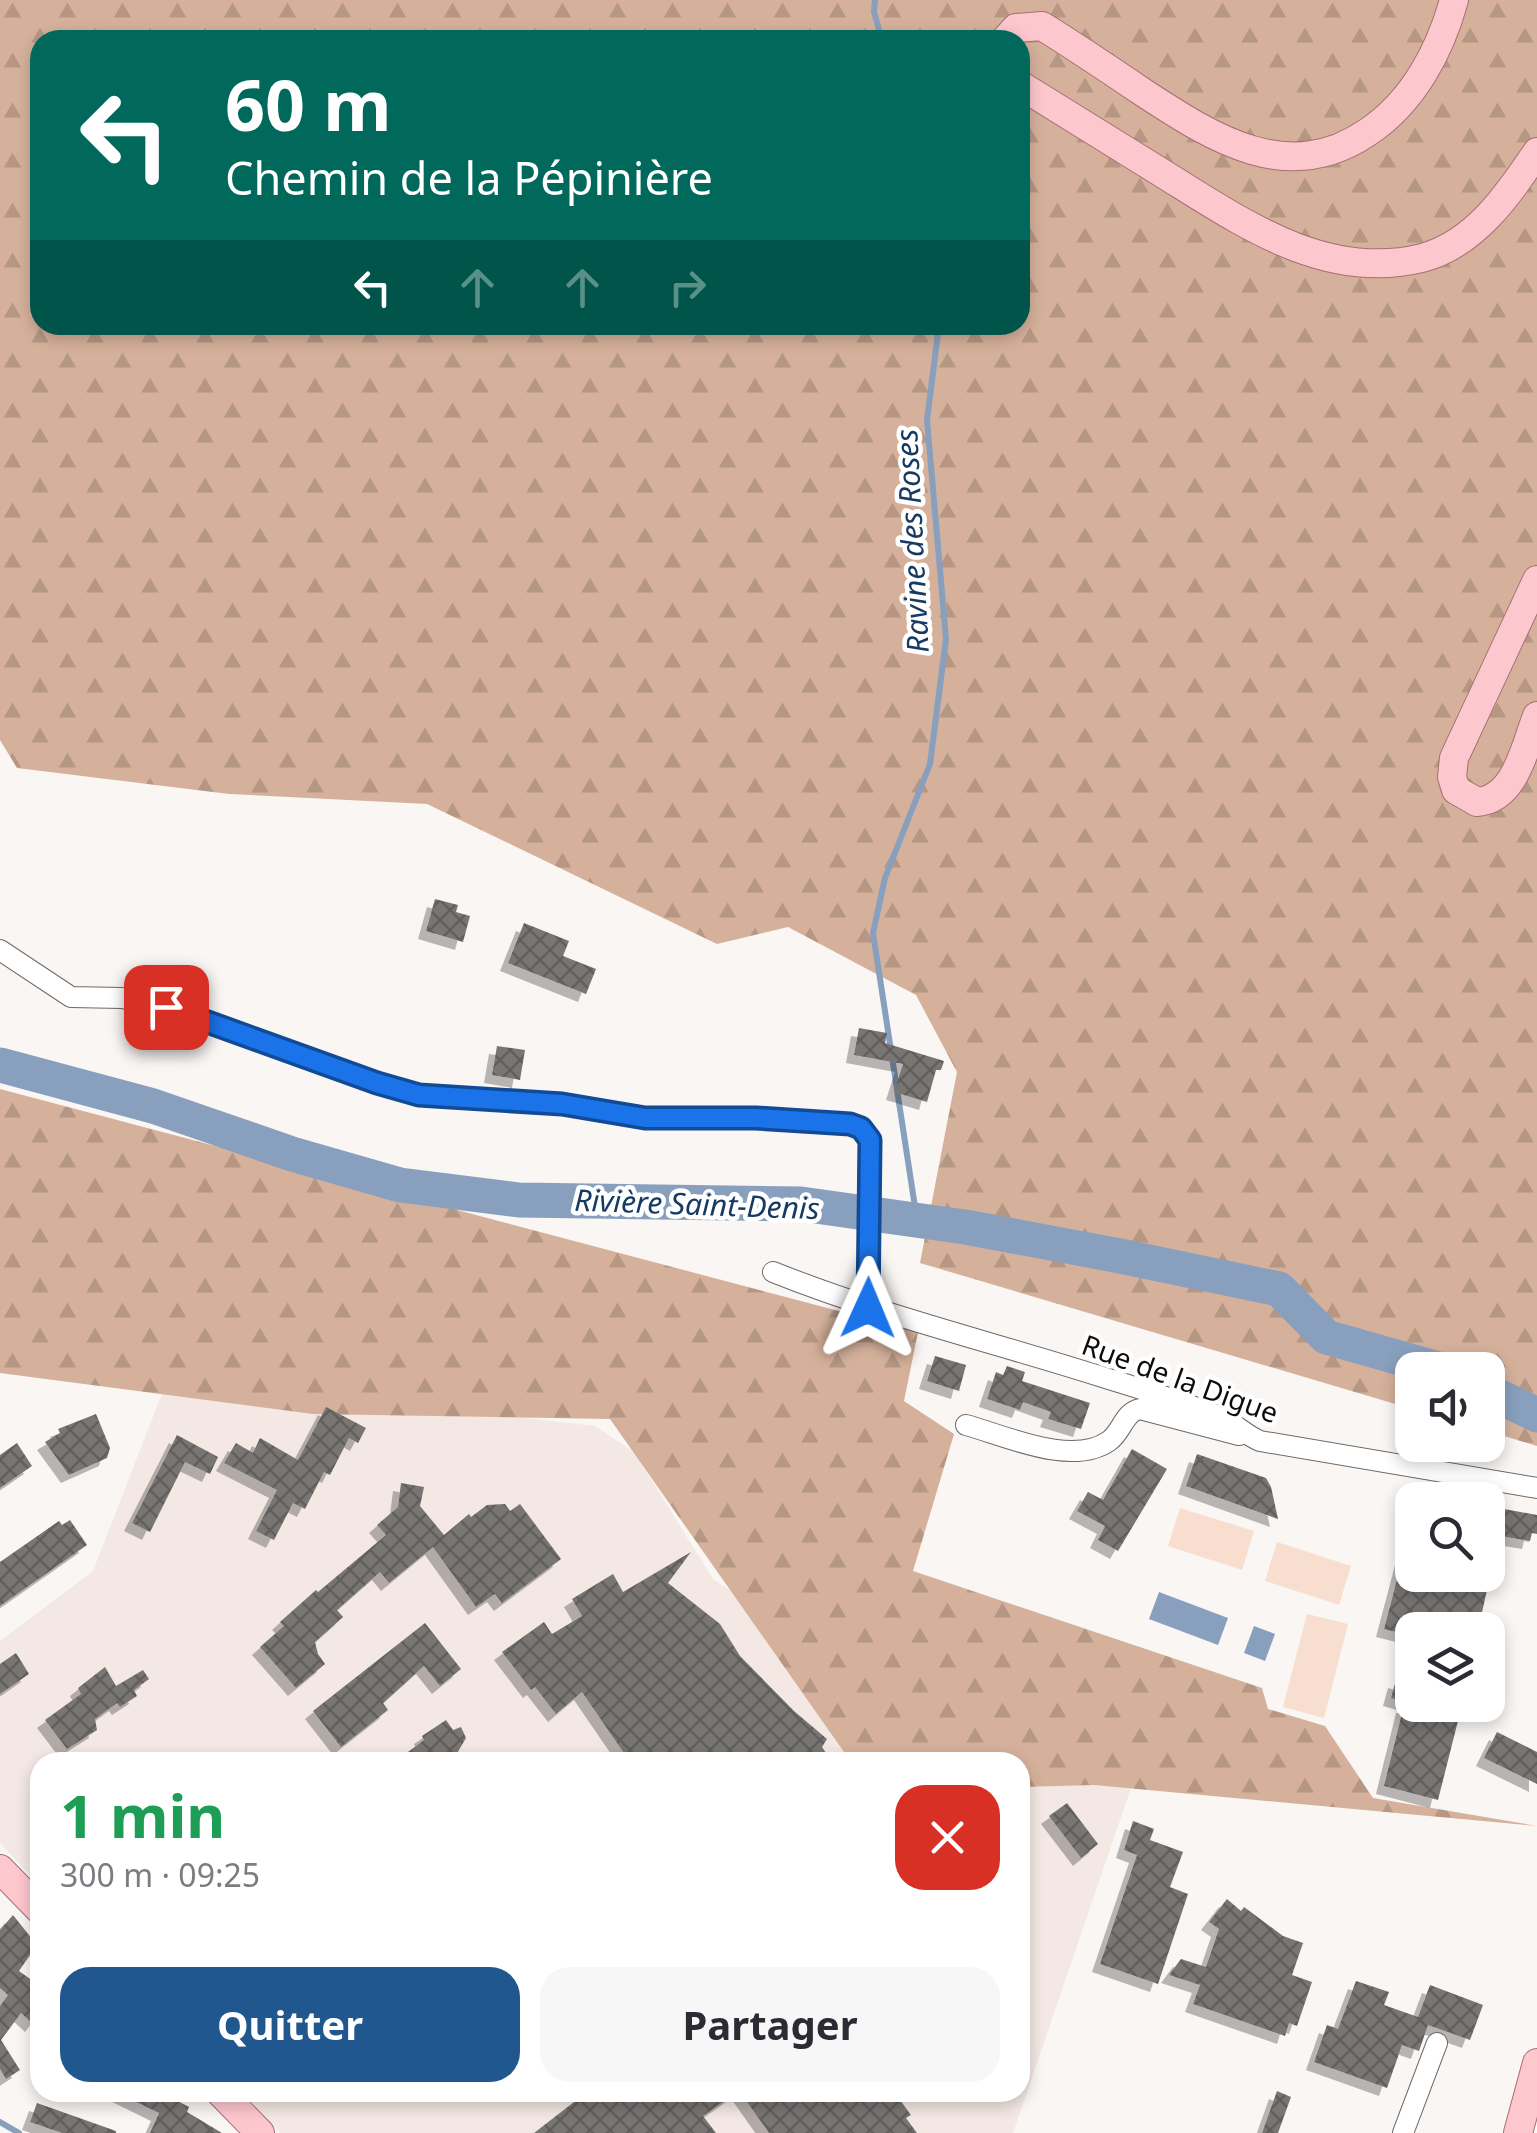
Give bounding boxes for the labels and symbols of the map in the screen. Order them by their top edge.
water label: Ravine des Roses [885,428,938,654]
pin [124,965,209,1050]
water label: Rivière Saint-Denis [574,1179,820,1228]
position arrow [816,1256,920,1360]
street label: Rue de la Digue [1077,1325,1284,1431]

